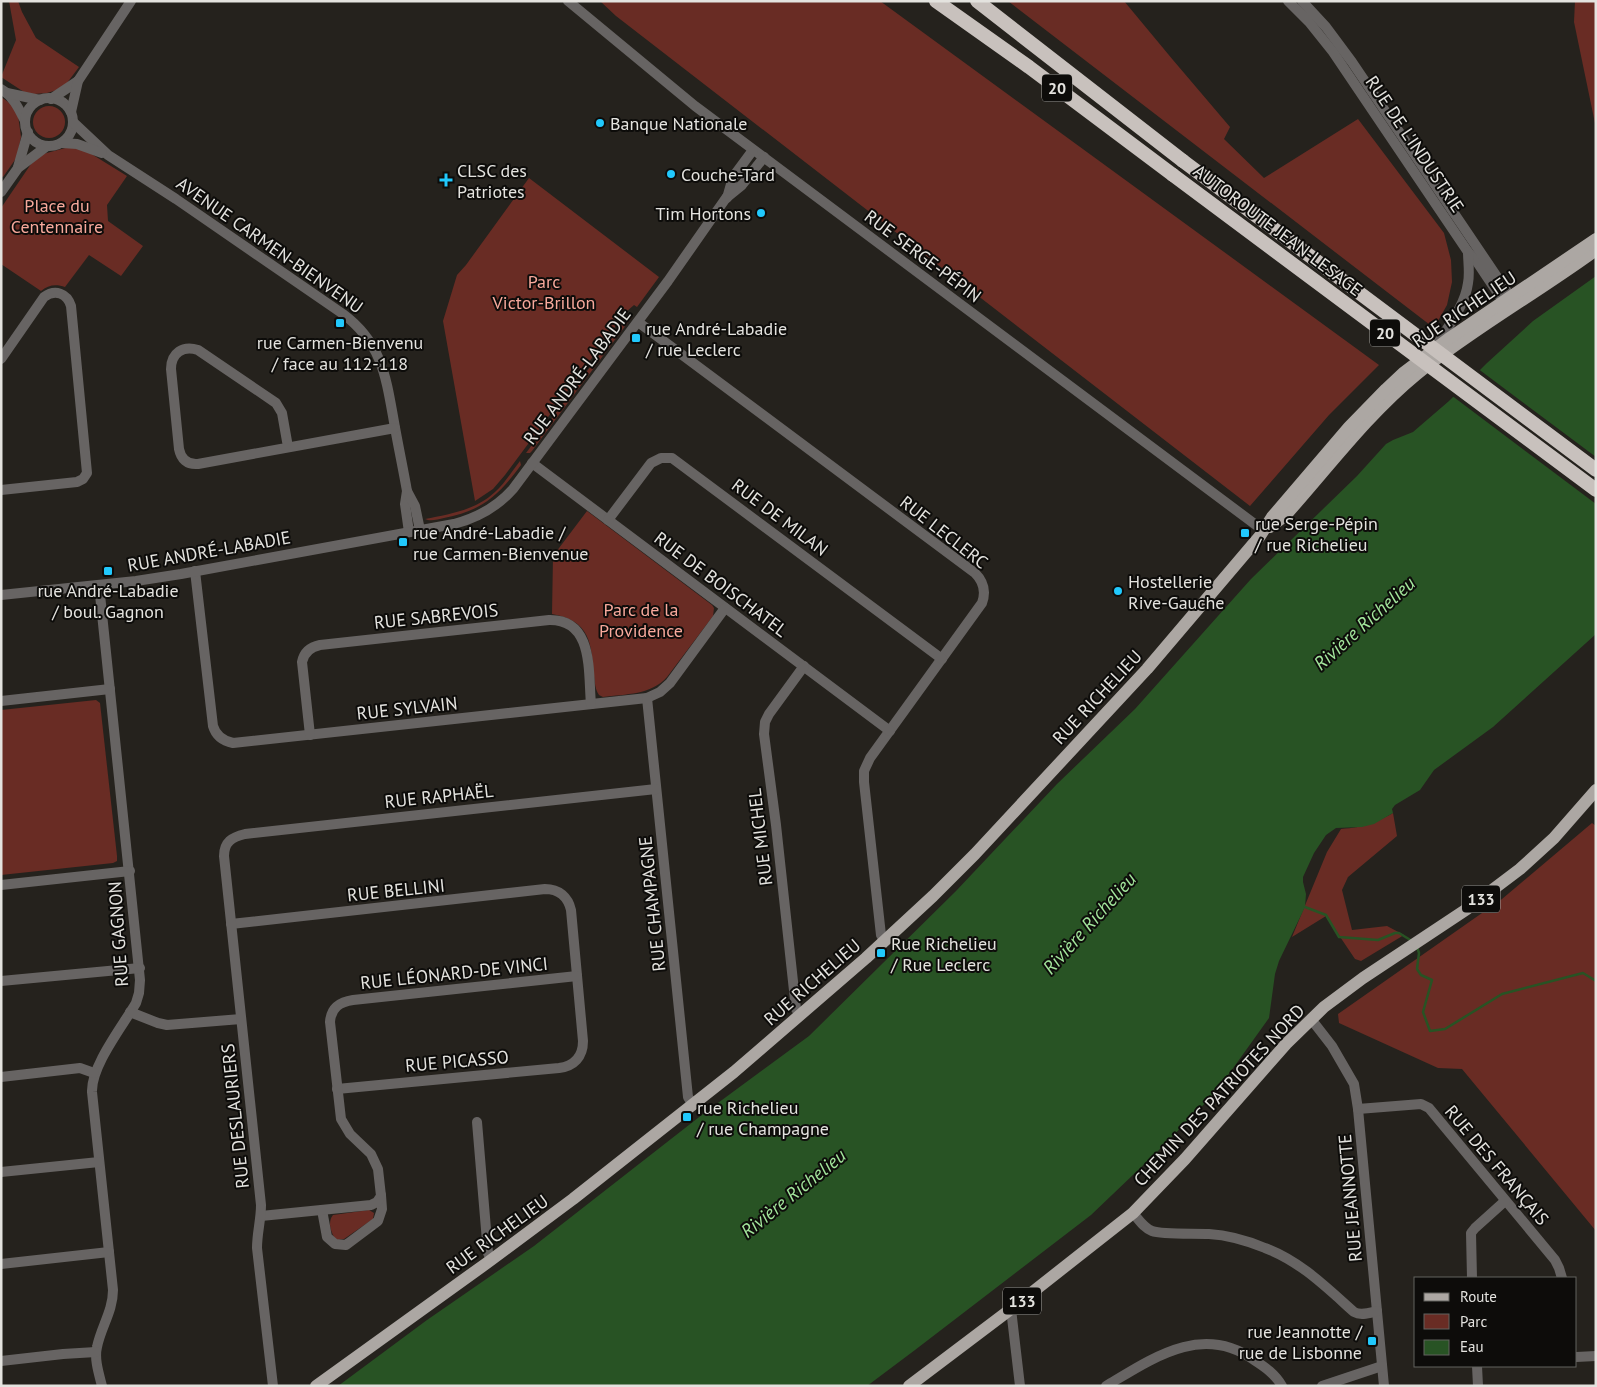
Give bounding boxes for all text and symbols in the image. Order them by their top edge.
street label: RUE DE L'INDUSTRIE [1361,71,1469,217]
road number: 20 [1042,75,1072,102]
place label: Banque Nationale [610,112,747,135]
marker: Banque Nationale [594,117,606,129]
place label: CLSC des Patriotes [457,159,527,203]
street label: AUTOROUTE JEAN-LESAGE [1189,159,1367,301]
place label: Couche-Tard [681,163,775,186]
marker: Couche-Tard [665,168,677,180]
street label: AVENUE CARMEN-BIENVENU [172,172,368,318]
marker: CLSC des Patriotes [439,173,453,187]
park label: Place du Centennaire [11,194,103,238]
place label: Tim Hortons [655,202,751,225]
street label: RUE SERGE-PÉPIN [860,205,986,307]
marker: Tim Hortons [755,207,767,219]
street label: RUE RICHELIEU [1407,266,1521,352]
park label: Parc Victor-Brillon [492,270,595,314]
street label: RUE ANDRÉ-LABADIE [518,303,636,449]
marker: rue Carmen-Bienvenu / face au 112-118 [334,317,346,329]
place label: rue André-Labadie / rue Leclerc [645,317,787,361]
road number: 20 [1370,319,1400,346]
place label: rue Carmen-Bienvenu / face au 112-118 [257,331,423,375]
marker: rue André-Labadie / rue Leclerc [630,332,642,344]
street label: RUE DE MILAN [727,473,833,561]
street label: RUE LECLERC [895,491,993,573]
place label: rue Serge-Pépin / rue Richelieu [1254,512,1378,556]
place label: rue André-Labadie / rue Carmen-Bienvenue [413,521,589,565]
street label: RUE ANDRÉ-LABADIE [126,525,292,577]
street label: RUE DE BOISCHATEL [650,526,792,642]
marker: rue Serge-Pépin / rue Richelieu [1239,527,1251,539]
marker: rue André-Labadie / rue Carmen-Bienvenue [397,536,409,548]
marker: rue André-Labadie / boul. Gagnon [102,565,114,577]
place label: Hostellerie Rive-Gauche [1128,570,1224,614]
water label: Rivière Richelieu [1308,571,1420,675]
place label: rue André-Labadie / boul. Gagnon [37,579,179,623]
marker: Hostellerie Rive-Gauche [1112,585,1124,597]
street label: RUE SABREVOIS [373,598,499,634]
park label: Parc de la Providence [599,598,683,642]
street label: RUE RICHELIEU [1047,645,1147,749]
street label: RUE SYLVAIN [355,691,459,725]
street label: RUE RAPHAËL [383,779,495,813]
street label: RUE MICHEL [743,787,777,887]
street label: RUE CHAMPAGNE [633,835,671,973]
water label: Rivière Richelieu [1037,867,1141,979]
street label: RUE BELLINI [346,873,446,907]
street label: RUE GAGNON [103,881,133,987]
road number: 133 [1462,886,1500,912]
place label: Rue Richelieu / Rue Leclerc [890,932,997,976]
street label: RUE RICHELIEU [759,934,865,1030]
marker: Rue Richelieu / Rue Leclerc [875,947,887,959]
street label: RUE LÉONARD-DE VINCI [359,952,549,994]
street label: CHEMIN DES PATRIOTES NORD [1128,999,1310,1191]
street label: RUE DESLAURIERS [216,1042,254,1190]
street label: RUE PICASSO [404,1045,510,1077]
place label: rue Richelieu / rue Champagne [696,1096,829,1140]
street label: RUE DES FRANÇAIS [1440,1100,1554,1230]
marker: rue Richelieu / rue Champagne [681,1111,693,1123]
street label: RUE JEANNOTTE [1333,1133,1367,1263]
water label: Rivière Richelieu [736,1143,851,1243]
street label: RUE RICHELIEU [441,1189,553,1279]
legend [1414,1277,1577,1367]
text: Route [1460,1287,1497,1306]
road number: 133 [1003,1288,1041,1314]
text: Parc [1460,1312,1487,1331]
place label: rue Jeannotte / rue de Lisbonne [1239,1320,1364,1364]
marker: rue Jeannotte / rue de Lisbonne [1366,1335,1378,1347]
text: Eau [1460,1337,1484,1356]

